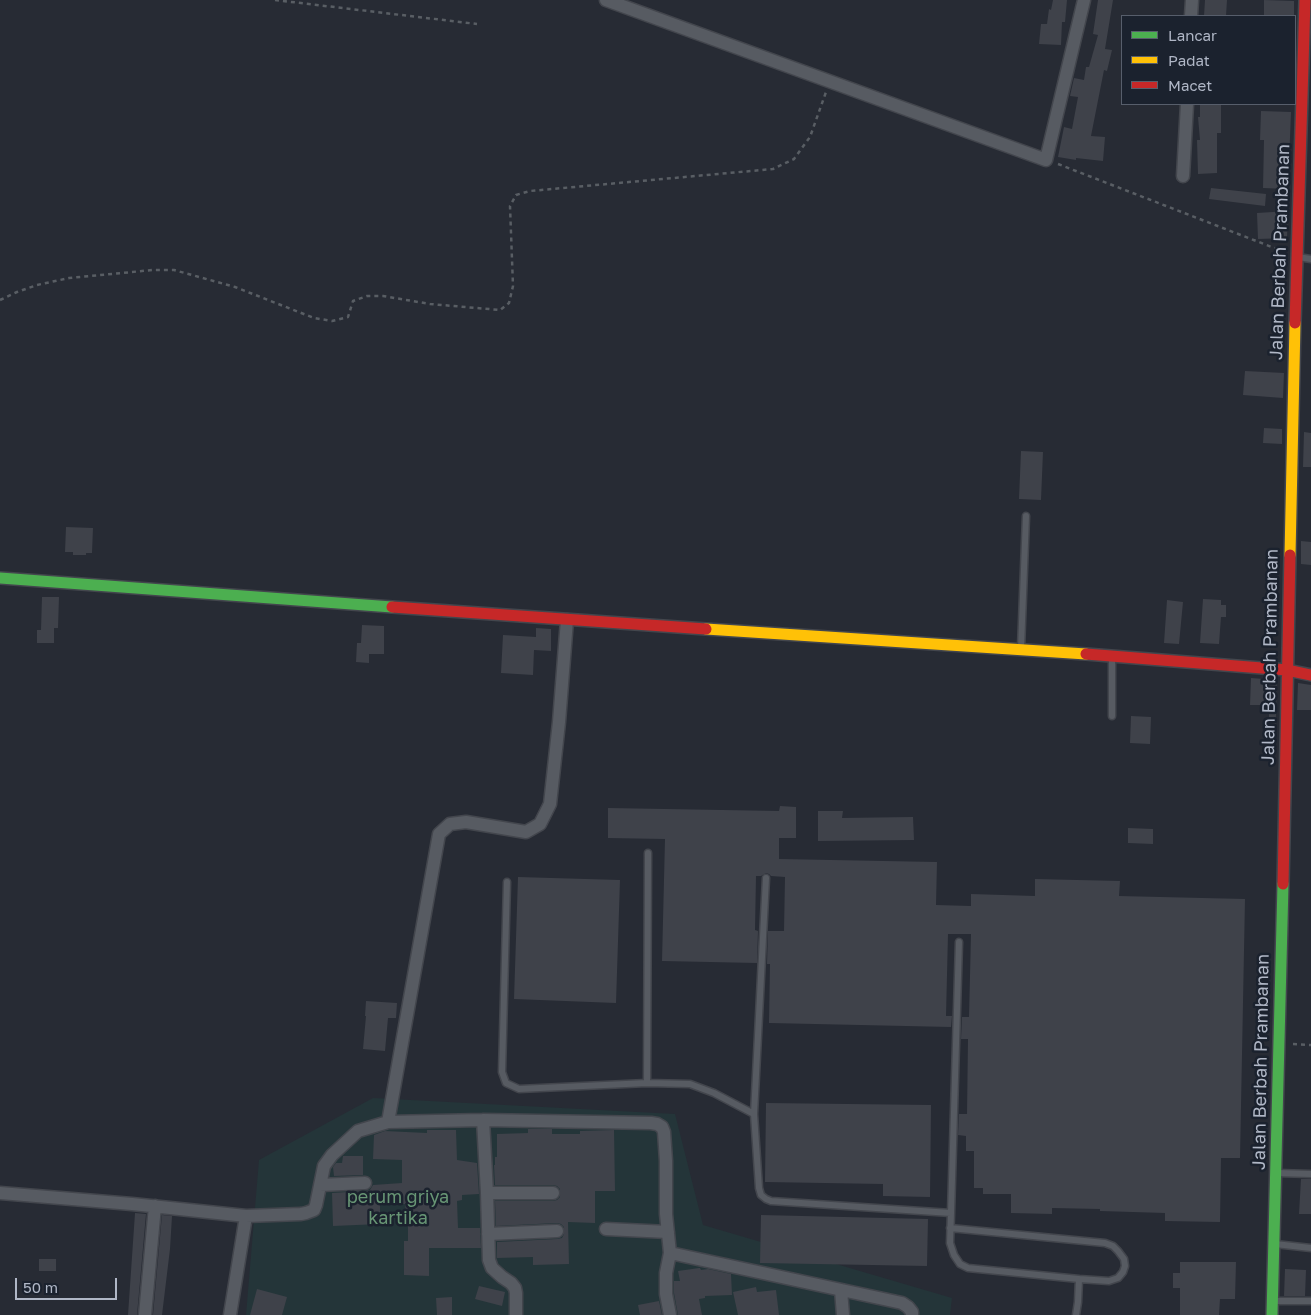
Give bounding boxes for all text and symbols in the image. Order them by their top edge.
legend [1121,15,1296,105]
text: Lancar [1168,26,1217,44]
text: Padat [1168,51,1210,69]
text: Macet [1168,76,1212,94]
street label: Jalan Berbah Prambanan [1265,144,1295,360]
street label: Jalan Berbah Prambanan [1257,549,1283,765]
street label: Jalan Berbah Prambanan [1248,954,1274,1170]
park label: perum griya kartika [347,1186,449,1228]
scale bar [18,1268,120,1300]
text: 50 m [23,1278,58,1296]

